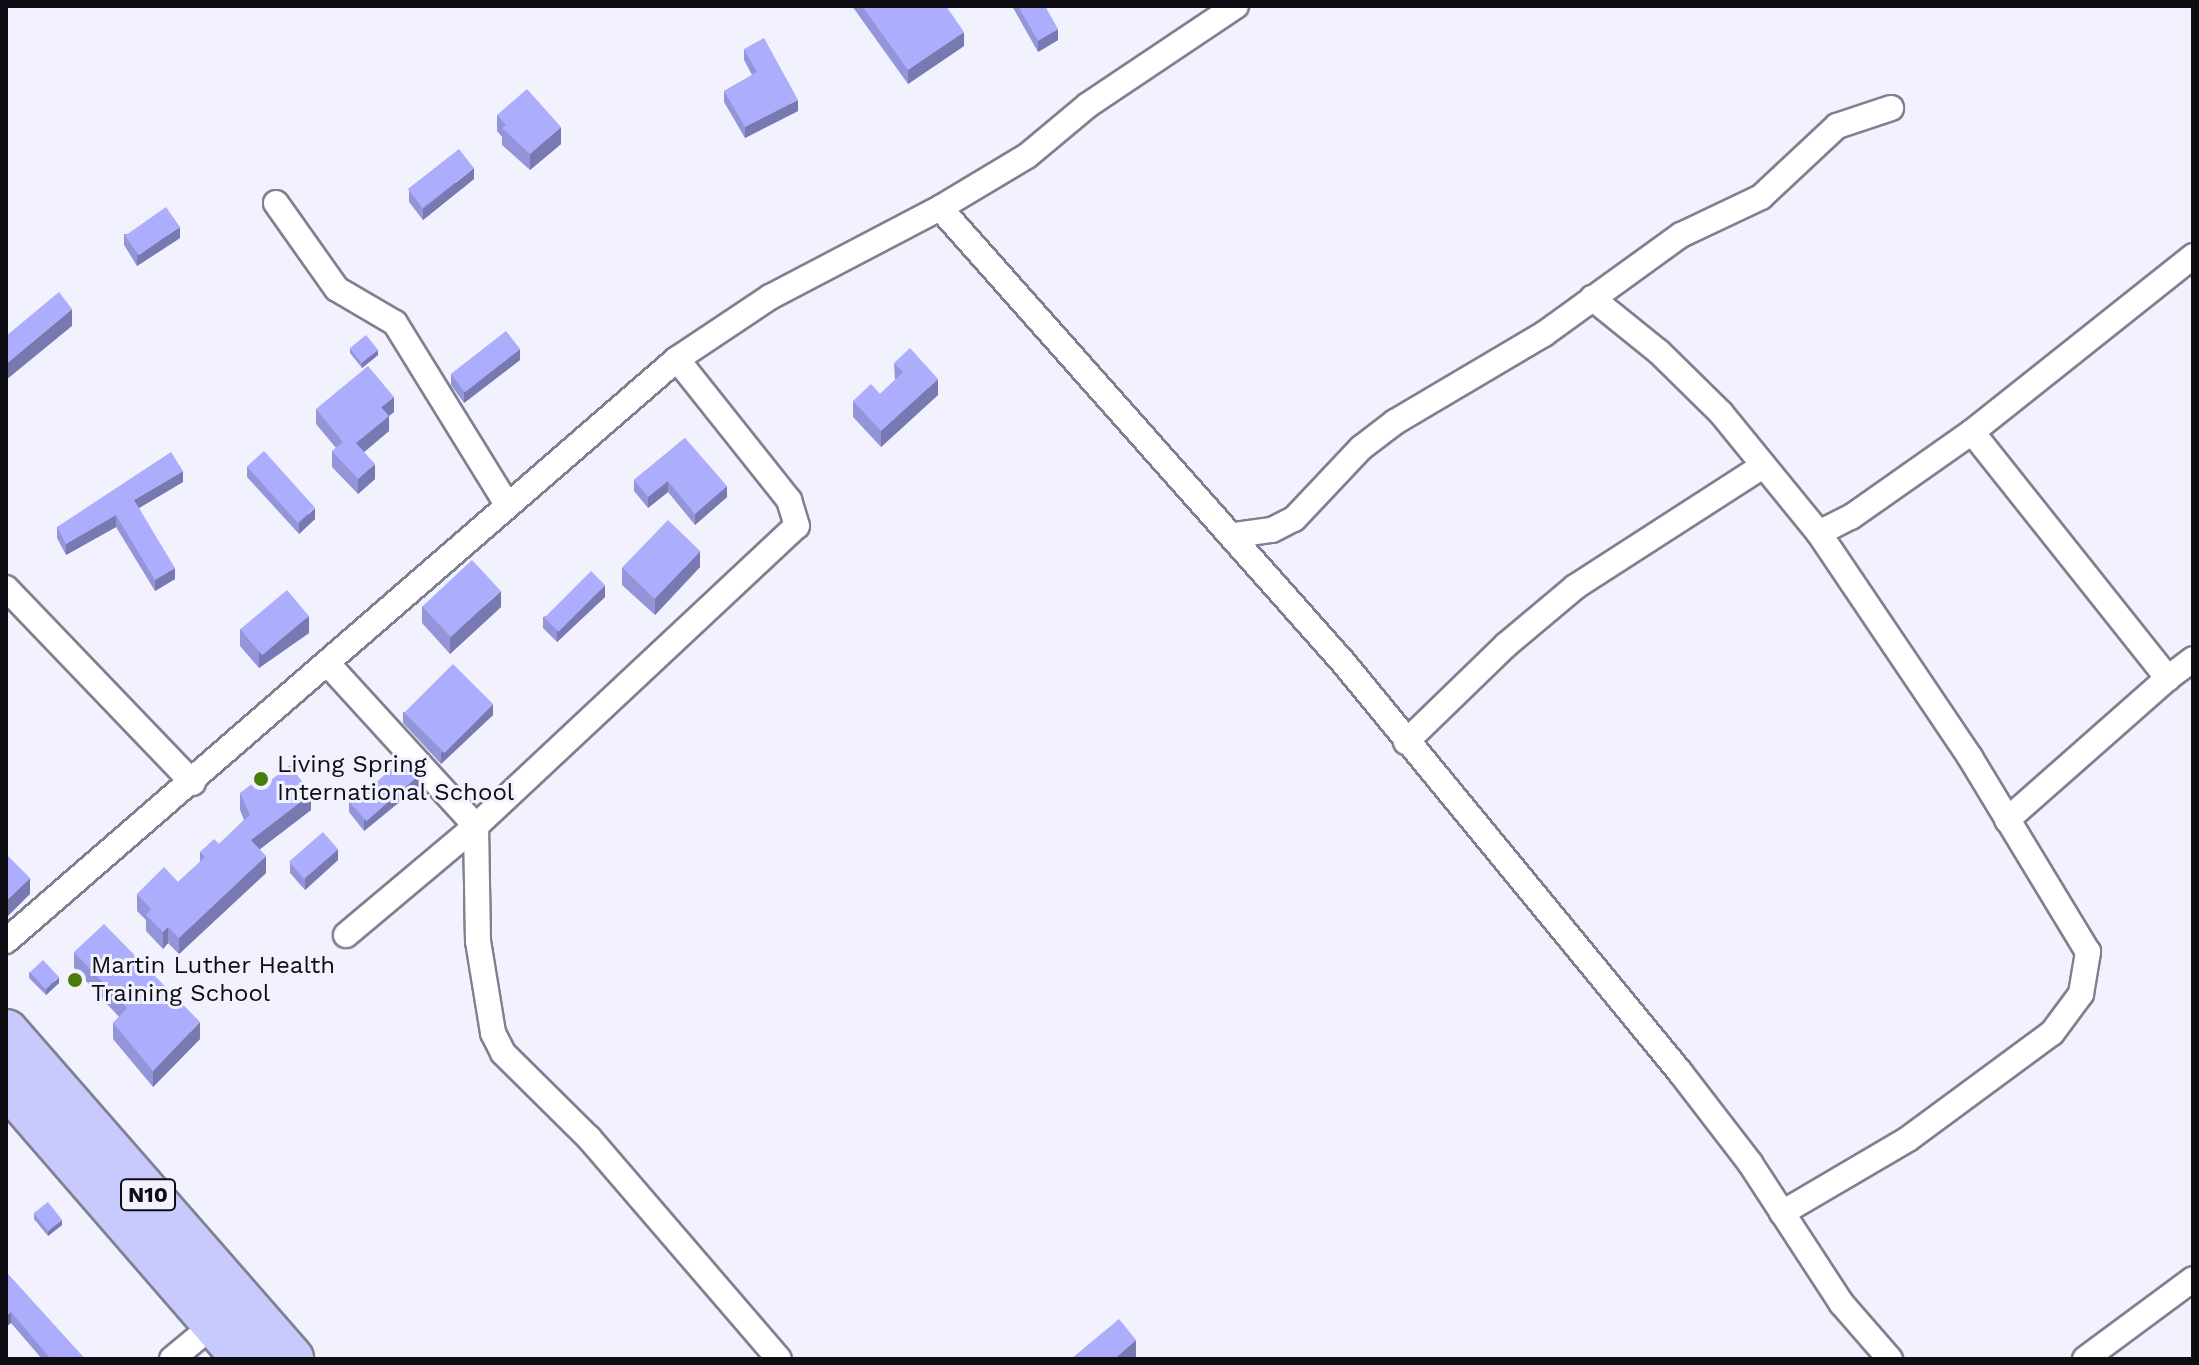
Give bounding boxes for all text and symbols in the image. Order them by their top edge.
place label: Living Spring International School [277,751,515,807]
marker: Living Spring International School [252,770,270,788]
place label: Martin Luther Health Training School [91,952,336,1008]
marker: Martin Luther Health Training School [66,971,84,989]
road number: N10 [120,1177,176,1213]

